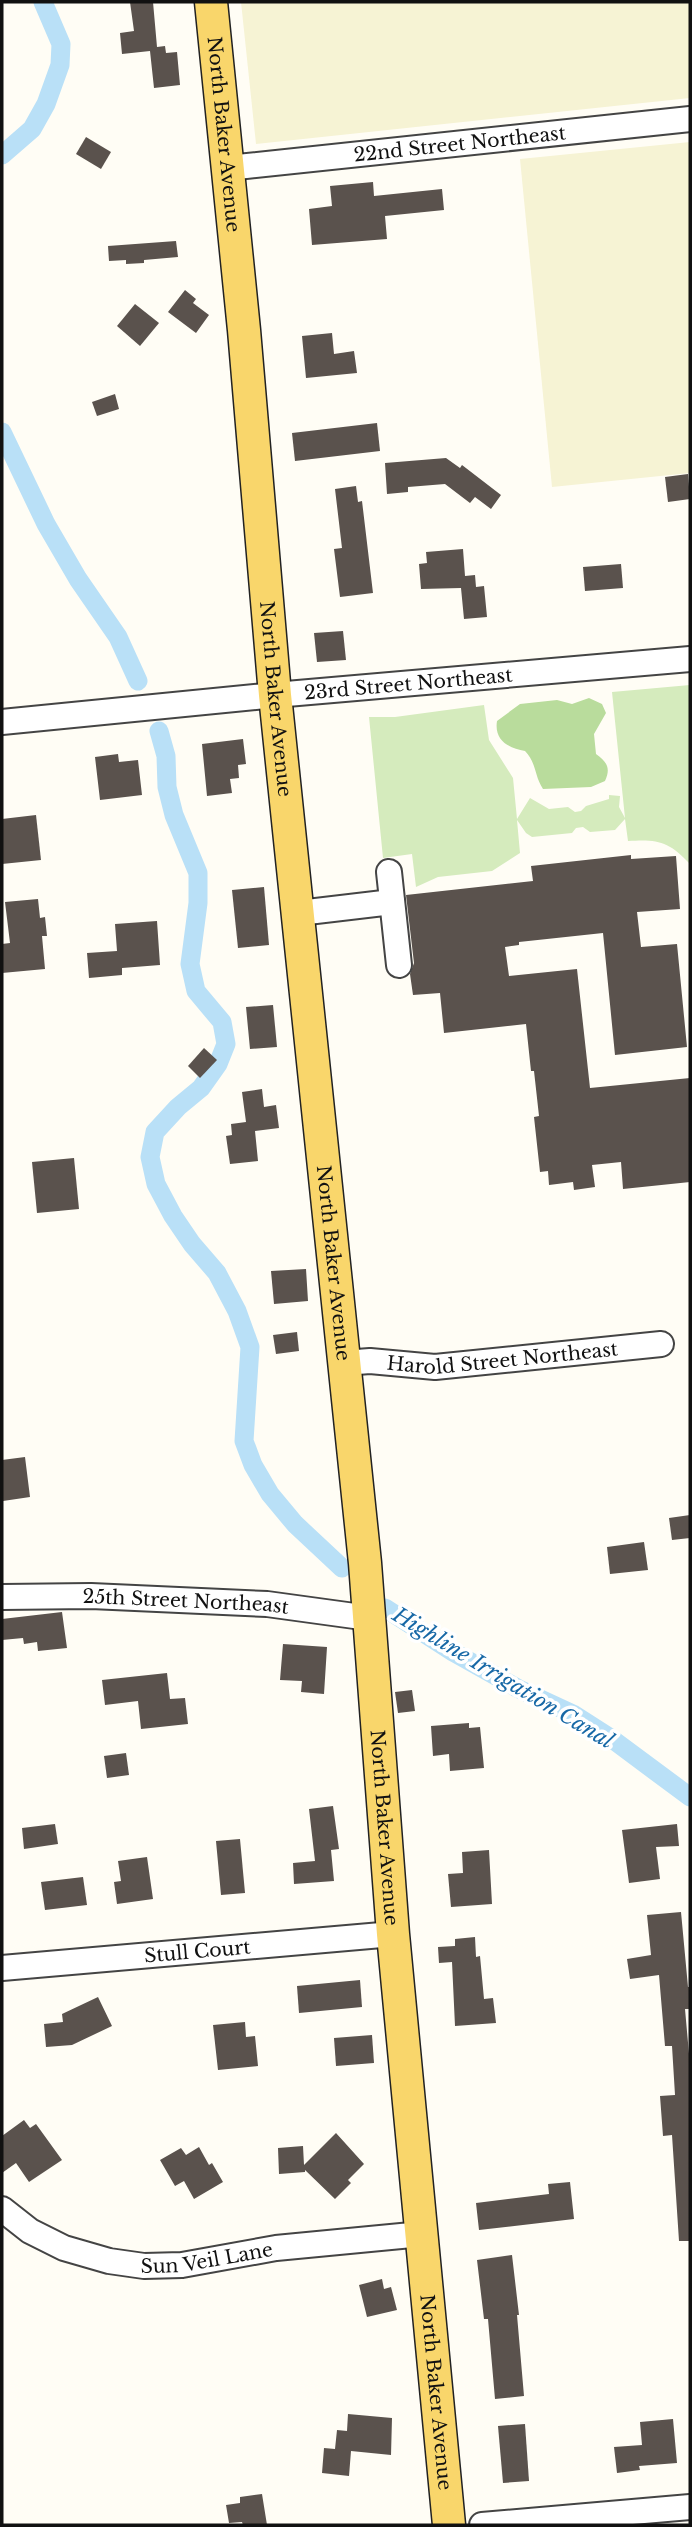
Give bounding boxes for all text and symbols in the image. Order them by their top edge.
street label: North Baker Avenue [203,35,245,233]
street label: 22nd Street Northeast [353,121,568,167]
street label: North Baker Avenue [255,600,296,798]
street label: 23rd Street Northeast [303,663,514,704]
street label: North Baker Avenue [312,1164,355,1362]
street label: Harold Street Northeast [386,1337,620,1379]
street label: 25th Street Northeast [83,1585,291,1619]
water label: Highline Irrigation Canal [387,1601,619,1755]
street label: North Baker Avenue [366,1729,403,1926]
street label: Stull Court [143,1935,252,1968]
street label: Sun Veil Lane [140,2238,275,2278]
street label: North Baker Avenue [415,2293,457,2491]

